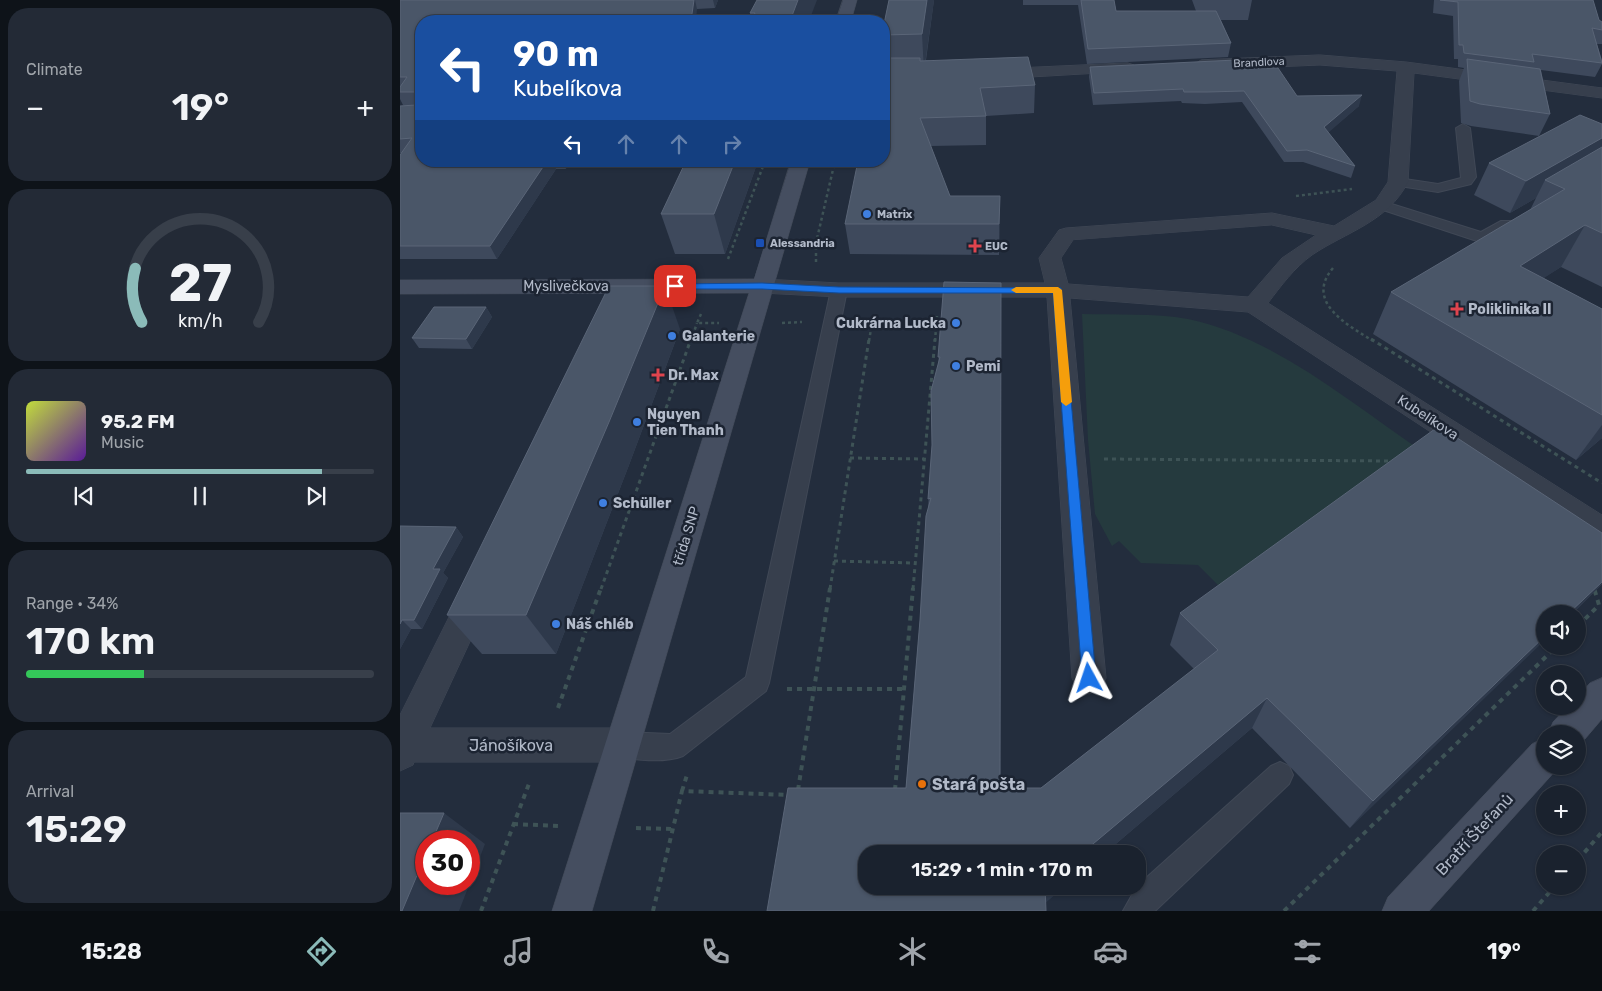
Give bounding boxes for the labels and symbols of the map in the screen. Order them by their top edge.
street label: Brandlova [1233,55,1285,70]
marker: Matrix [861,208,873,220]
place label: Matrix [877,208,913,221]
marker: Alessandria [754,237,766,249]
place label: Alessandria [770,237,835,250]
marker: EUC [969,240,981,252]
place label: EUC [985,240,1008,253]
pin [654,265,696,307]
street label: Myslivečkova [523,278,609,295]
place label: Poliklinika II [1468,301,1552,318]
marker: Poliklinika II [1450,302,1464,316]
place label: Cukrárna Lucka [836,315,946,332]
marker: Cukrárna Lucka [950,317,962,329]
place label: Galanterie [682,328,755,345]
marker: Galanterie [666,330,678,342]
place label: Pemi [966,358,1001,375]
marker: Pemi [950,360,962,372]
place label: Dr. Max [668,367,719,384]
marker: Dr. Max [652,369,664,381]
street label: Kubelíkova [1394,391,1461,443]
place label: Nguyen Tien Thanh [647,406,724,439]
marker: Nguyen Tien Thanh [631,416,643,428]
place label: Schüller [613,495,672,512]
marker: Schüller [597,497,609,509]
street label: třída SNP [669,504,704,568]
place label: Náš chléb [566,616,634,633]
marker: Náš chléb [550,618,562,630]
position arrow [1062,651,1114,703]
street label: Jánošíkova [469,736,553,755]
place label: Stará pošta [932,775,1025,794]
marker: Stará pošta [916,778,928,790]
street label: Bratří Štefanů [1431,789,1517,879]
speed limit sign: 30 [415,830,480,895]

